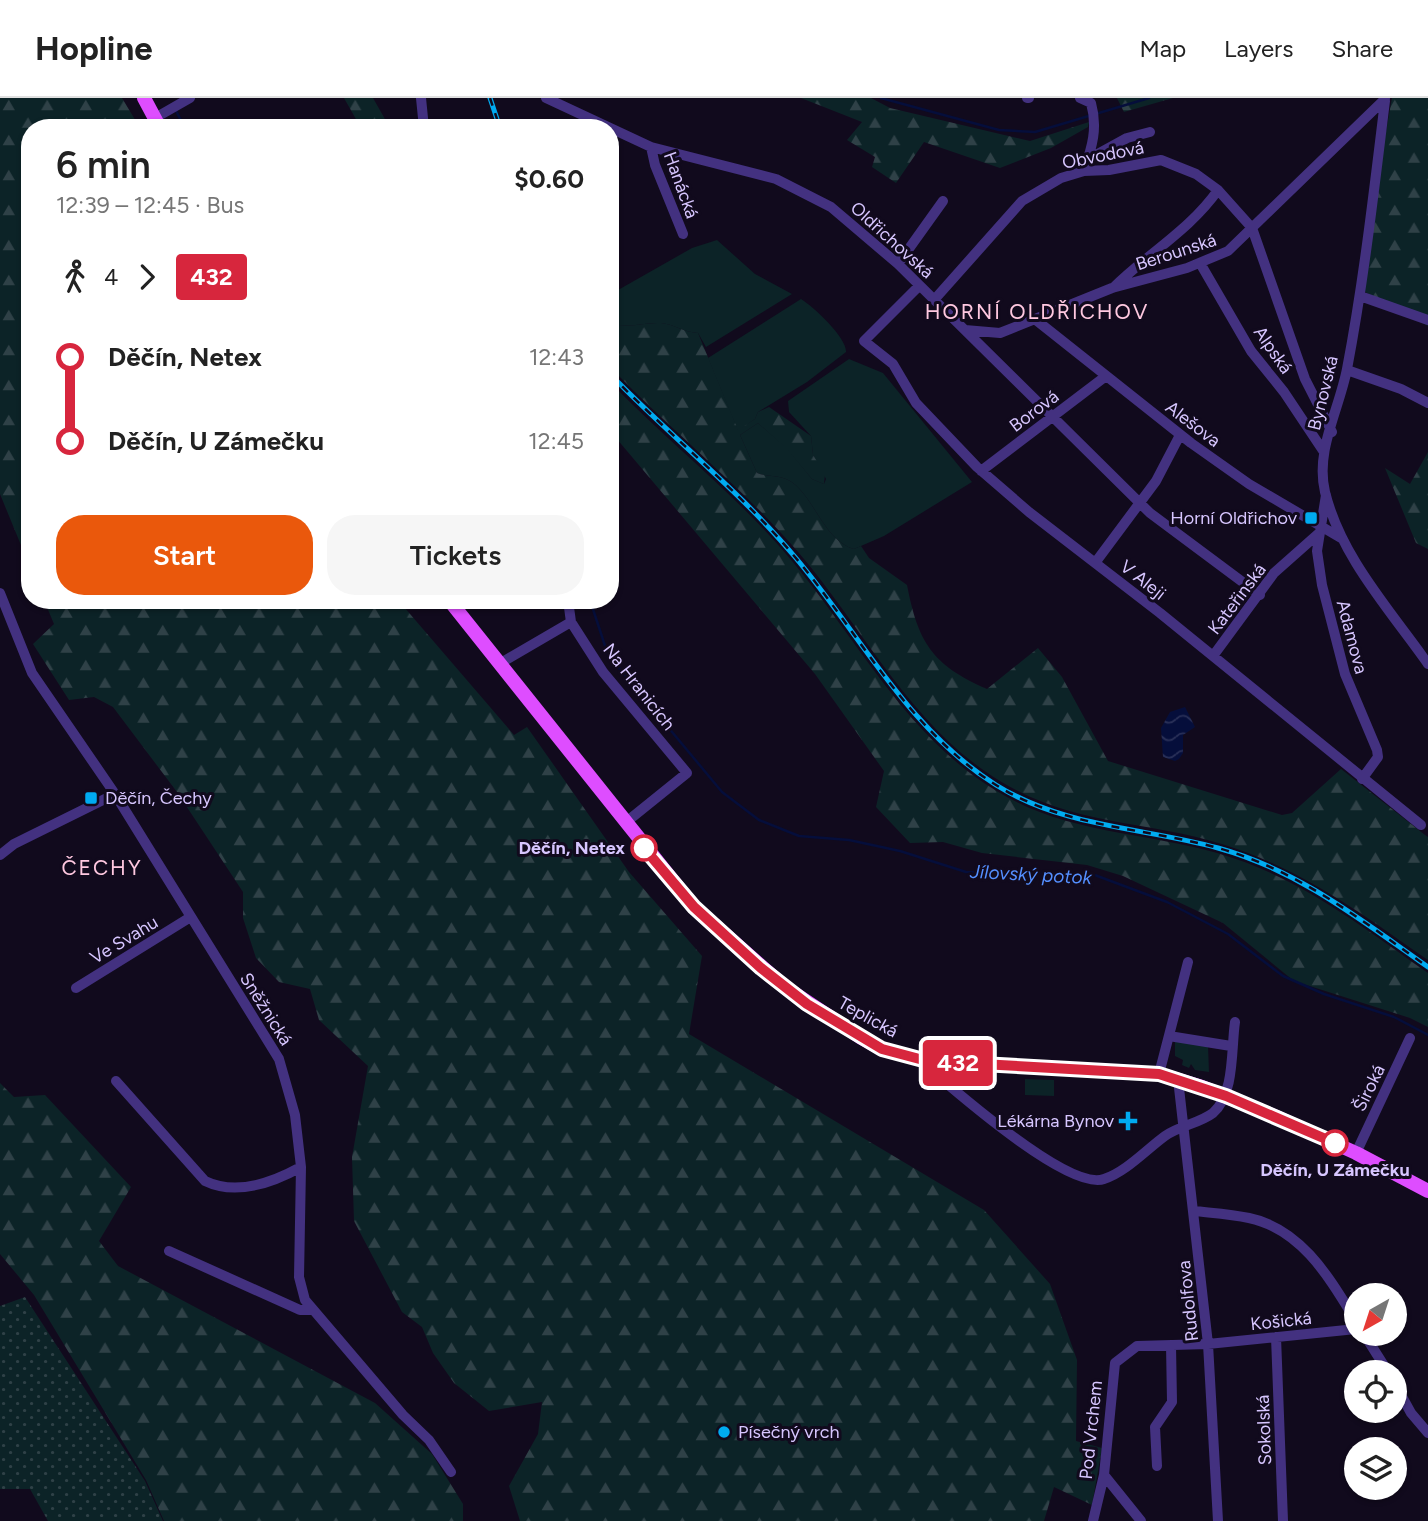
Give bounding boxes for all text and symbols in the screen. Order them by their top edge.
text: Hopline [35,29,153,68]
text: Map [1139,34,1186,63]
text: Layers [1224,34,1293,63]
text: Share [1331,34,1393,63]
street label: Obvodová [1060,136,1146,174]
text: 6 min [56,142,151,188]
street label: Hanácká [659,149,703,221]
text: $0.60 [514,163,584,195]
text: 12:39 – 12:45 · Bus [56,191,244,219]
street label: Oldřichovská [846,197,938,283]
street label: Berounská [1133,229,1219,275]
icon: walk [56,258,94,296]
icon: forward [128,258,166,296]
text: 432 [190,262,233,291]
text: 4 [104,263,118,291]
district label: HORNÍ OLDŘICHOV [925,299,1149,324]
street label: Alpská [1249,322,1297,378]
text: Děčín, Netex [108,341,262,373]
text: 12:43 [529,343,584,371]
street label: Bynovská [1303,353,1343,433]
street label: Borová [1005,385,1063,437]
street label: Alešova [1161,396,1225,452]
text: Děčín, U Zámečku [108,425,324,457]
text: 12:45 [528,427,584,455]
place label: Horní Oldřichov [1170,507,1298,529]
marker: Horní Oldřichov [1303,510,1319,526]
button: Start [56,515,313,595]
button: Tickets [327,515,584,595]
street label: V Aleji [1116,555,1170,605]
street label: Kateřinská [1203,559,1271,639]
street label: Adamova [1332,598,1372,676]
street label: Na Hranicích [598,639,680,735]
place label: Děčín, Čechy [105,787,212,809]
marker: Děčín, Čechy [83,790,99,806]
marker: Děčín, Netex [631,835,657,861]
place label: Děčín, Netex [518,837,625,859]
district label: ČECHY [61,855,143,880]
water label: Jílovský potok [969,860,1093,889]
street label: Ve Svahu [86,911,162,969]
street label: Sněžnická [235,969,297,1049]
street label: Teplická [834,992,902,1042]
line badge: 432 [918,1040,998,1086]
text: 432 [937,1048,979,1077]
street label: Široká [1348,1061,1390,1115]
place label: Lékárna Bynov [997,1110,1115,1132]
marker: Lékárna Bynov [1120,1113,1136,1129]
marker: Děčín, U Zámečku [1322,1130,1348,1156]
place label: Děčín, U Zámečku [1260,1159,1410,1181]
street label: Rudolfova [1173,1259,1203,1343]
north arrow [1344,1283,1407,1346]
map controls [1344,1283,1407,1500]
street label: Košická [1249,1307,1313,1335]
button: locate [1344,1360,1407,1423]
street label: Pod Vrchem [1075,1380,1107,1480]
street label: Sokolská [1252,1394,1276,1466]
place label: Písečný vrch [738,1421,840,1443]
marker: Písečný vrch [716,1424,732,1440]
button: layers [1344,1437,1407,1500]

